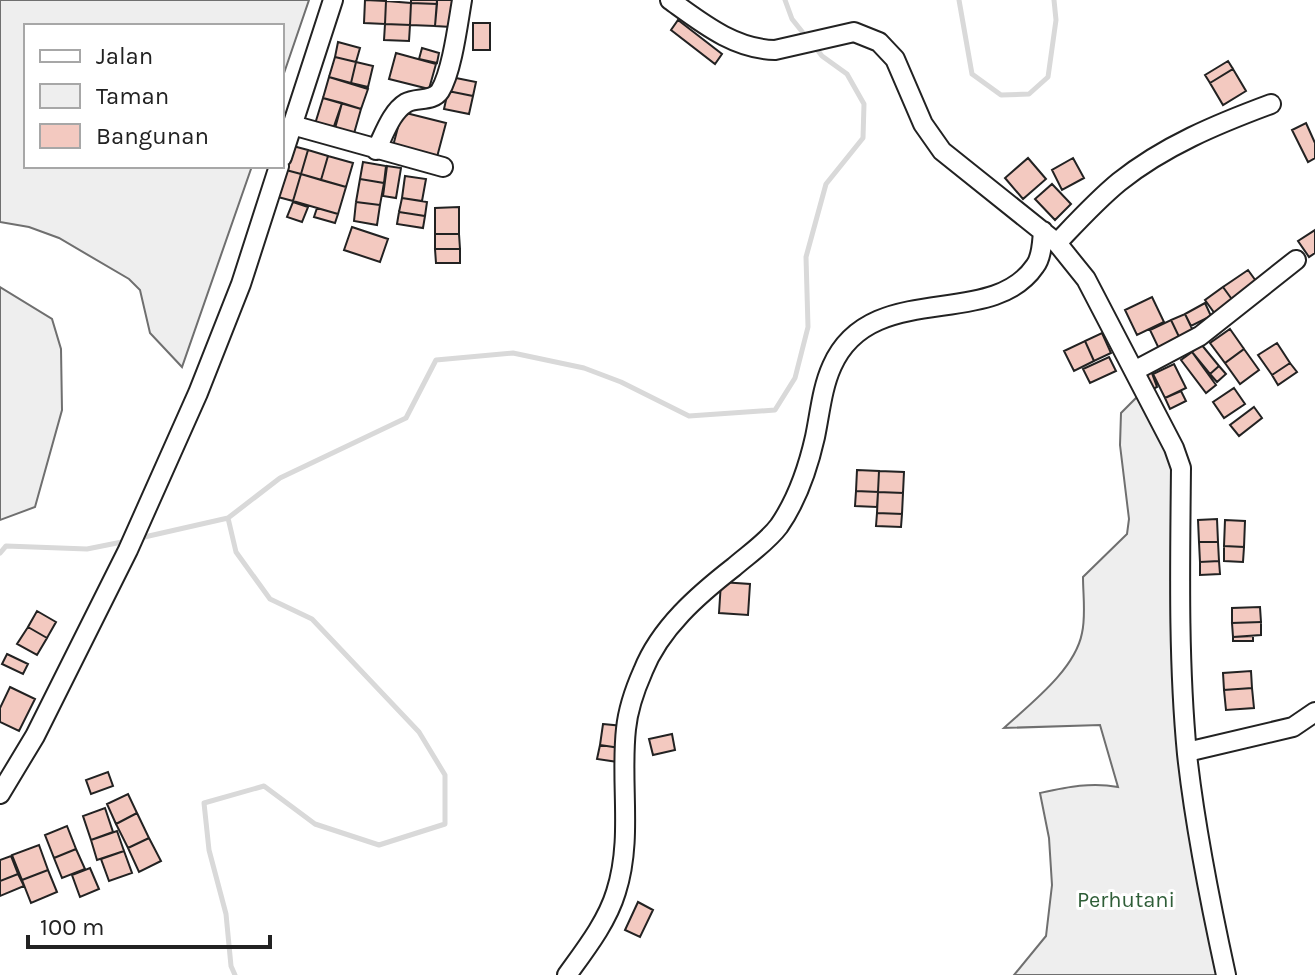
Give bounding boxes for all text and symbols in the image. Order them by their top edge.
legend [24,24,284,168]
text: Jalan [96,42,153,70]
text: Taman [96,82,169,110]
text: Bangunan [96,122,209,150]
park label: Perhutani [1077,887,1175,913]
scale bar [28,899,270,949]
text: 100 m [40,913,105,941]

